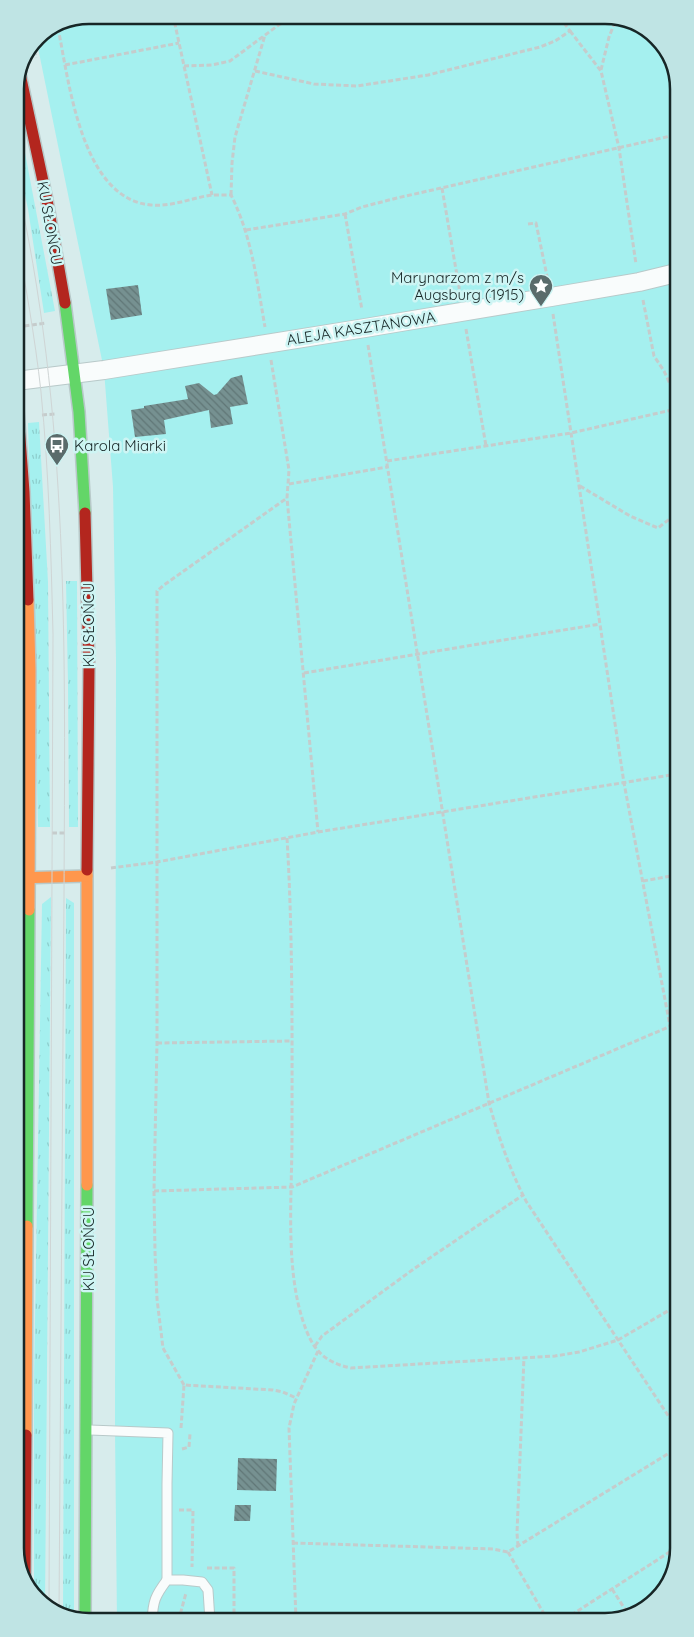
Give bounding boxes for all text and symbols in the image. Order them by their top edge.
street label: KU SŁOŃCU [33,180,67,266]
place label: Marynarzom z m/s Augsburg (1915) [391,268,524,304]
place icon: Marynarzom z m/s Augsburg (1915) [528,273,554,307]
street label: ALEJA KASZTANOWA [285,307,437,349]
bus stop icon: Karola Miarki [44,432,70,466]
place label: Karola Miarki [74,436,166,455]
street label: KU SŁOŃCU [79,583,98,667]
street label: KU SŁOŃCU [79,1207,98,1291]

